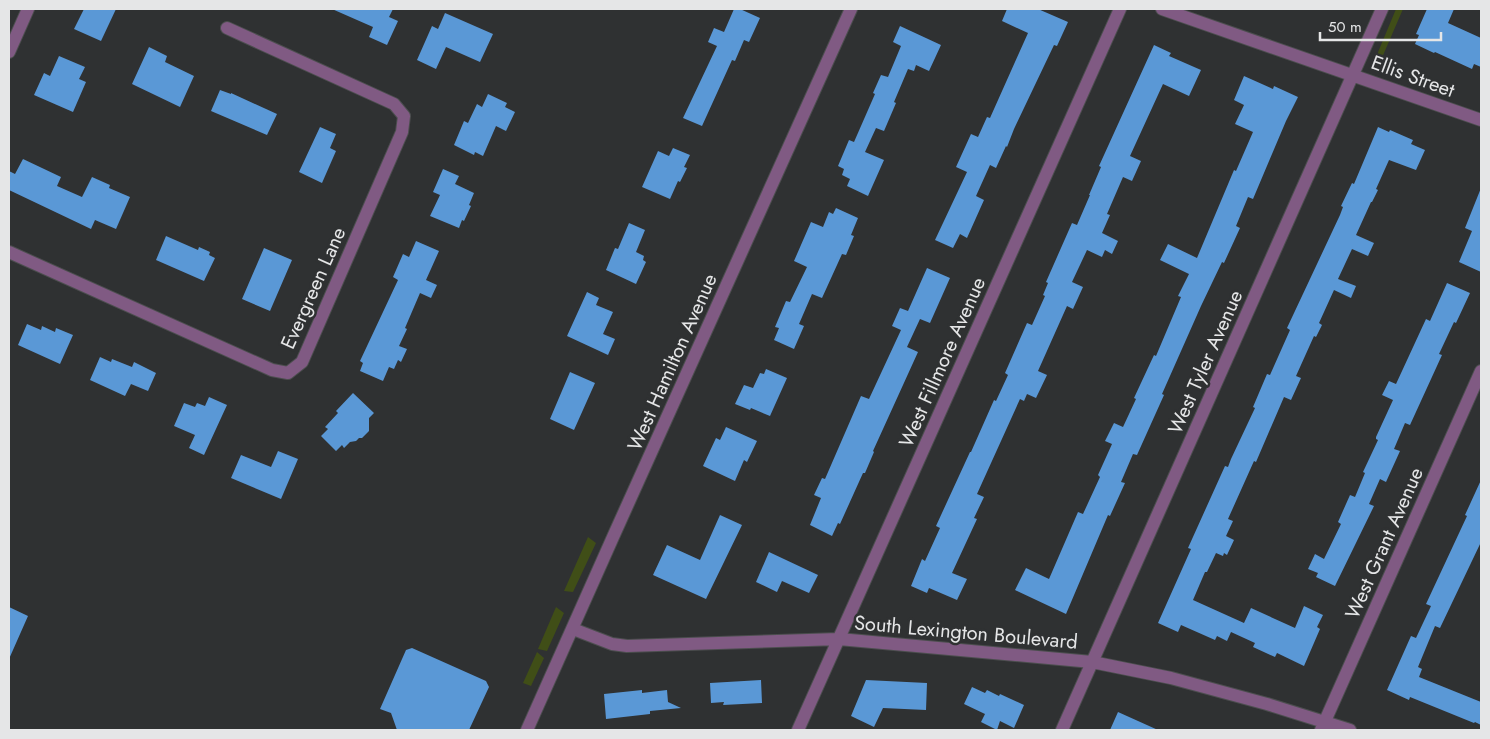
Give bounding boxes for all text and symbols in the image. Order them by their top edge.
scale bar [1320,10,1441,42]
text: 50 m [1328,16,1362,38]
street label: Ellis Street [1367,48,1459,105]
street label: Evergreen Lane [274,223,353,354]
street label: West Hamilton Avenue [620,269,725,455]
street label: West Fillmore Avenue [892,273,993,452]
street label: West Tyler Avenue [1161,286,1250,439]
street label: West Grant Avenue [1338,463,1431,624]
street label: South Lexington Boulevard [853,608,1079,657]

